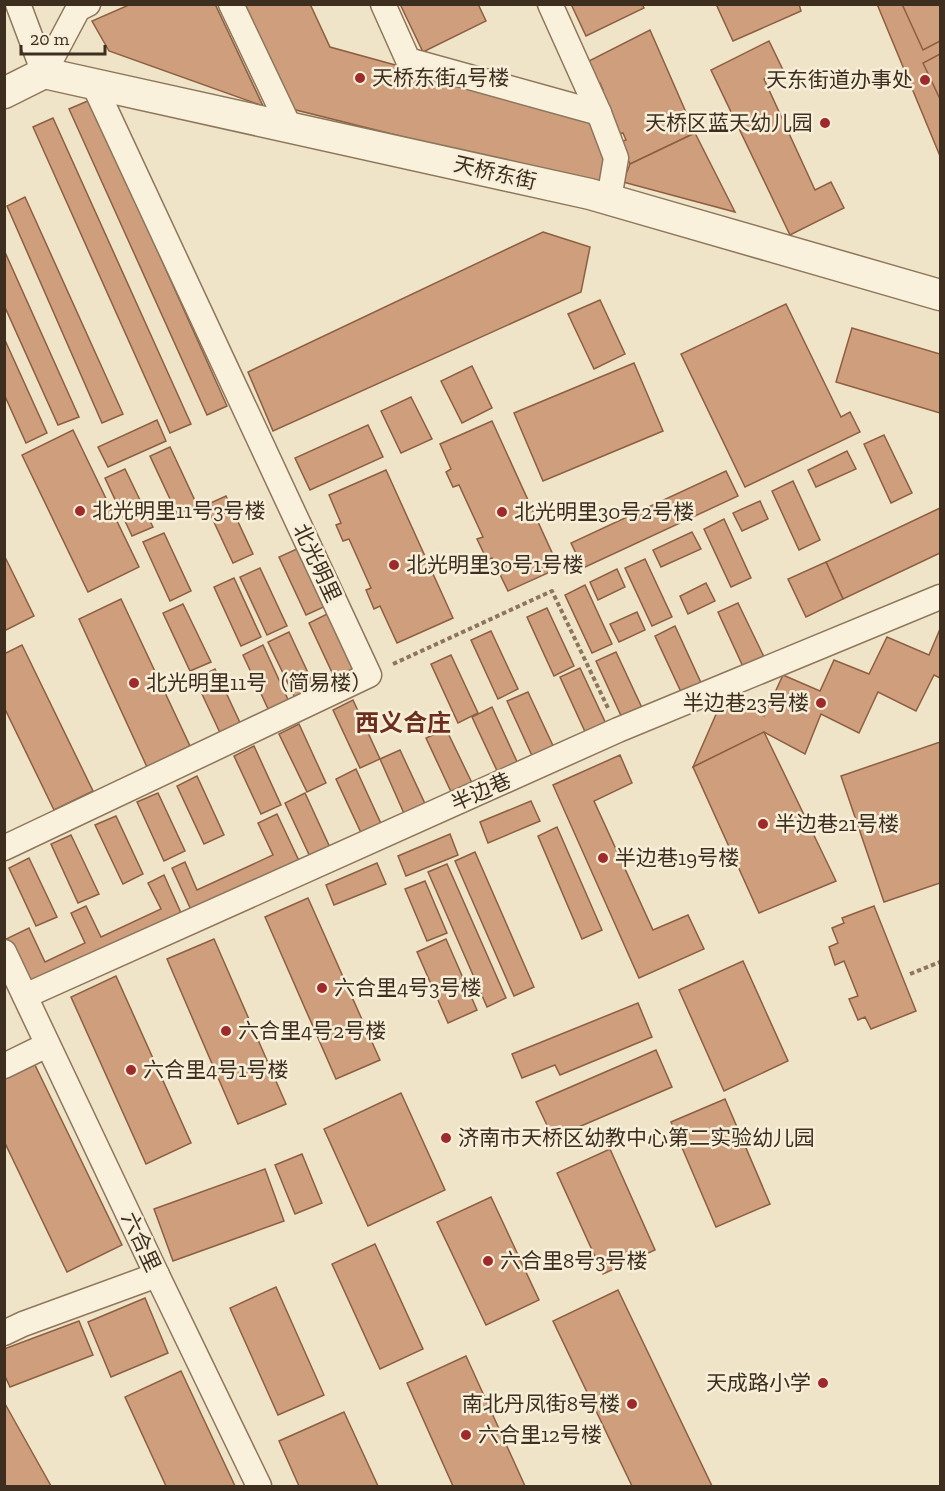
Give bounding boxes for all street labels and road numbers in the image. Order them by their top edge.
street label: 天桥东街 [451,151,539,194]
street label: 北光明里 [288,519,347,606]
street label: 半边巷 [447,767,515,816]
street label: 六合里 [117,1208,166,1276]

